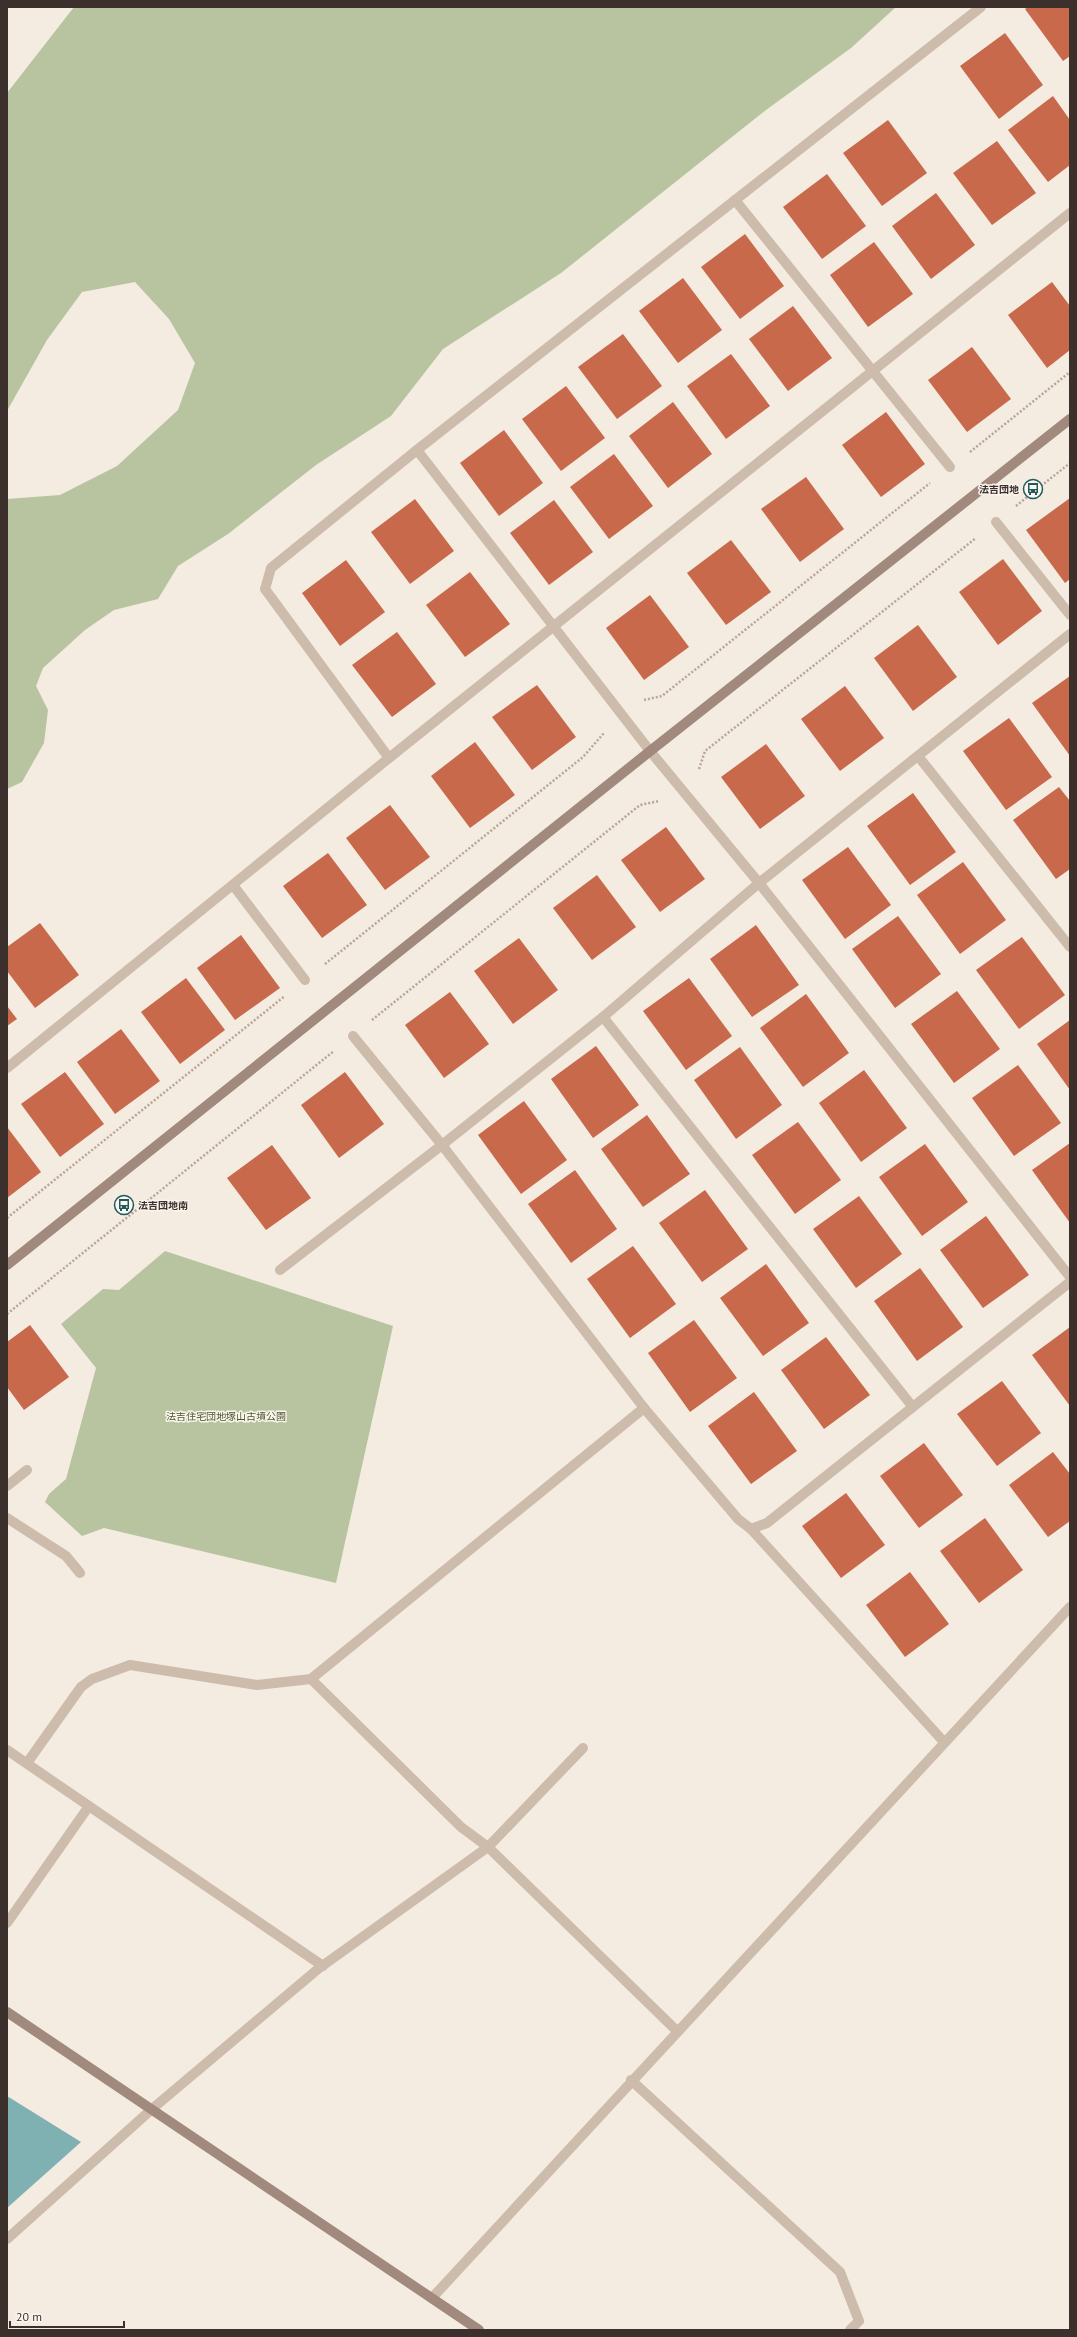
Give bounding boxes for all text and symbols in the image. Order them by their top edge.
bus stop icon: 法吉団地 [1022,478,1044,500]
place label: 法吉団地 [979,483,1019,496]
bus stop icon: 法吉団地南 [113,1194,135,1216]
place label: 法吉団地南 [138,1199,188,1212]
park label: 法吉住宅団地塚山古墳公園 [166,1410,286,1423]
scale bar [10,2303,124,2329]
text: 20 m [16,2309,42,2324]

